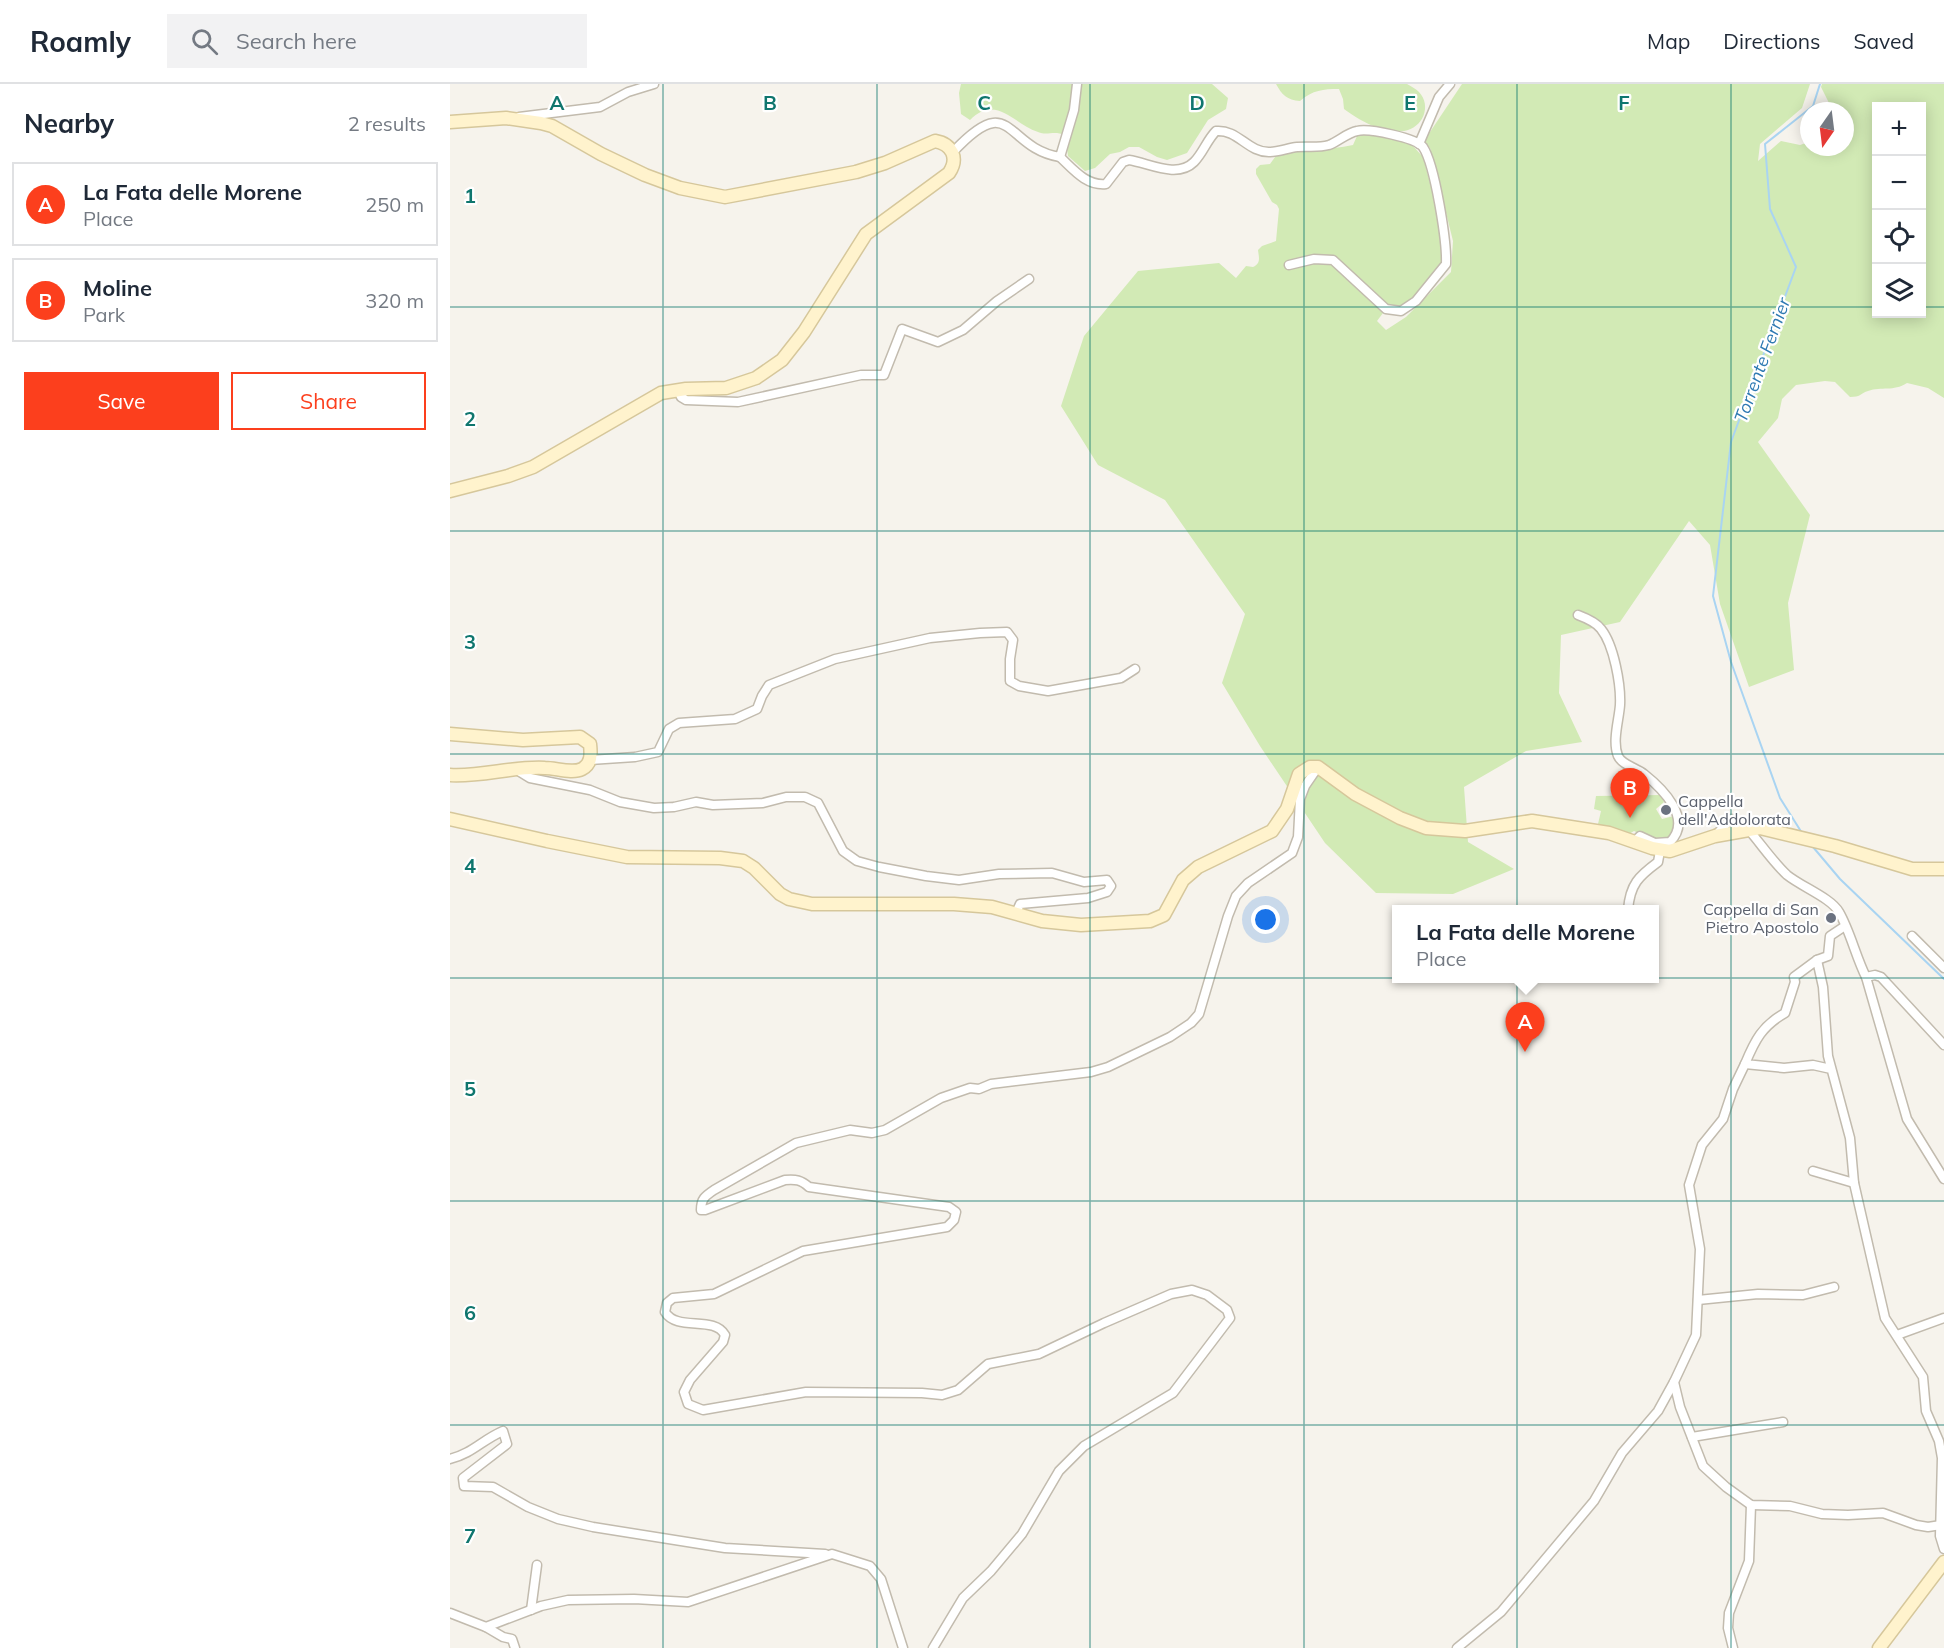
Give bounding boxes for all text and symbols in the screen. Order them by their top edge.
search box [167,14,587,68]
text: Roamly [30,24,131,59]
icon: search [188,25,221,58]
text: Search here [236,27,357,55]
text: Map [1647,28,1690,54]
text: Directions [1723,28,1820,54]
text: Saved [1853,28,1914,54]
text: A [550,90,565,115]
text: B [763,90,777,115]
text: C [977,90,991,115]
text: D [1189,90,1205,115]
text: E [1404,90,1416,115]
text: F [1618,90,1630,115]
north arrow [1800,102,1854,156]
map controls [1872,102,1926,318]
button: + [1872,102,1926,156]
text: Nearby [24,107,114,140]
text: 2 results [348,111,426,136]
button: − [1872,156,1926,210]
text: La Fata delle Morene [83,178,302,206]
text: 1 [464,183,476,208]
text: A [38,192,53,217]
text: 250 m [365,192,424,217]
text: Place [83,206,133,231]
button: locate [1872,210,1926,264]
button: layers [1872,264,1926,318]
text: Moline [83,274,152,302]
text: B [39,288,52,313]
text: 320 m [365,288,424,313]
water label: Torrente Fernier [1729,293,1796,425]
text: Park [83,302,125,327]
button: Save [24,372,219,430]
button: Share [231,372,426,430]
text: 2 [464,406,476,431]
text: 3 [464,629,476,654]
pin: B [1610,768,1650,818]
place label: Cappella dell'Addolorata [1678,791,1791,829]
marker: Cappella dell'Addolorata [1659,803,1673,817]
text: 4 [464,853,476,878]
place label: Cappella di San Pietro Apostolo [1703,899,1819,937]
your location [1251,905,1280,934]
popup [1392,905,1659,983]
marker: Cappella di San Pietro Apostolo [1824,911,1838,925]
text: La Fata delle Morene [1416,918,1635,946]
text: Place [1416,946,1466,971]
pin: A [1506,1002,1544,1052]
text: 5 [464,1076,476,1101]
text: 6 [464,1300,476,1325]
text: 7 [464,1523,476,1548]

